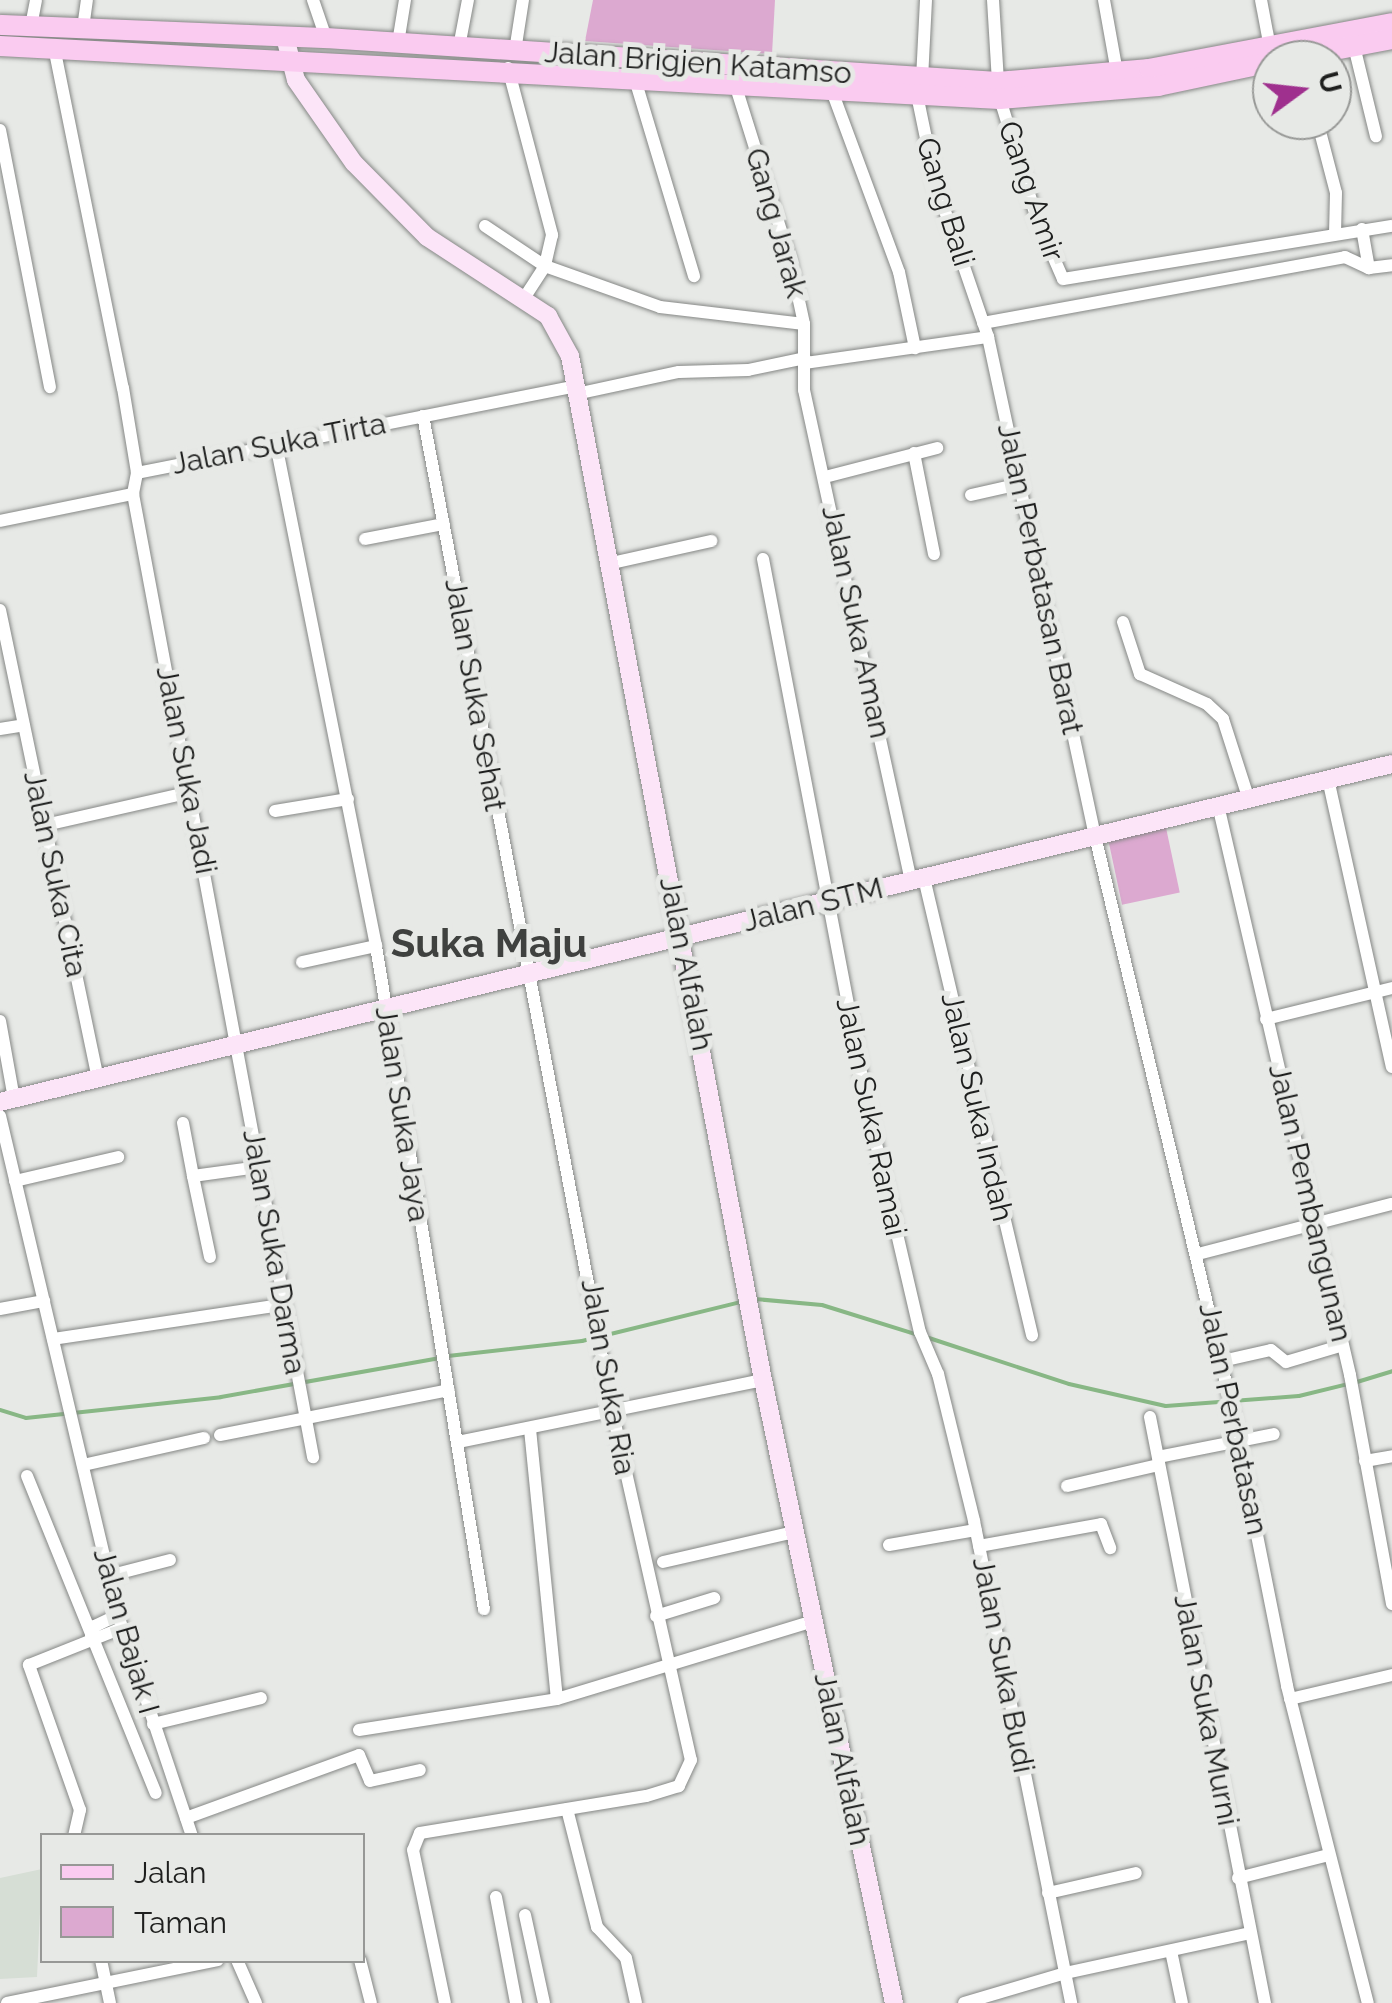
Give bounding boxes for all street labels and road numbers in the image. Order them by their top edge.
street label: Jalan Brigjen Katamso [543,34,853,92]
street label: Gang Amir [990,116,1072,266]
street label: Gang Bali [908,133,982,271]
street label: Gang Jarak [737,144,815,302]
street label: Jalan Suka Tirta [169,406,389,482]
street label: Jalan Perbatasan Barat [989,420,1091,738]
street label: Jalan Suka Aman [814,502,898,742]
street label: Jalan Suka Sehat [437,576,513,814]
street label: Jalan Suka Jadi [148,663,224,877]
street label: Jalan Suka Cita [16,768,94,980]
street label: Jalan STM [739,870,887,940]
street label: Jalan Alfalah [651,874,721,1054]
street label: Jalan Suka Indah [933,989,1021,1225]
street label: Jalan Suka Ramai [828,995,914,1239]
street label: Jalan Suka Jaya [367,1003,437,1225]
street label: Jalan Pembangunan [1261,1061,1359,1345]
street label: Jalan Suka Darma [235,1127,313,1377]
street label: Jalan Suka Ria [573,1276,643,1478]
street label: Jalan Perbatasan [1191,1300,1275,1538]
street label: Jalan Bajak I [85,1544,167,1718]
street label: Jalan Suka Budi [964,1554,1042,1776]
street label: Jalan Suka Murni [1166,1591,1246,1829]
street label: Jalan Alfalah [806,1669,878,1849]

